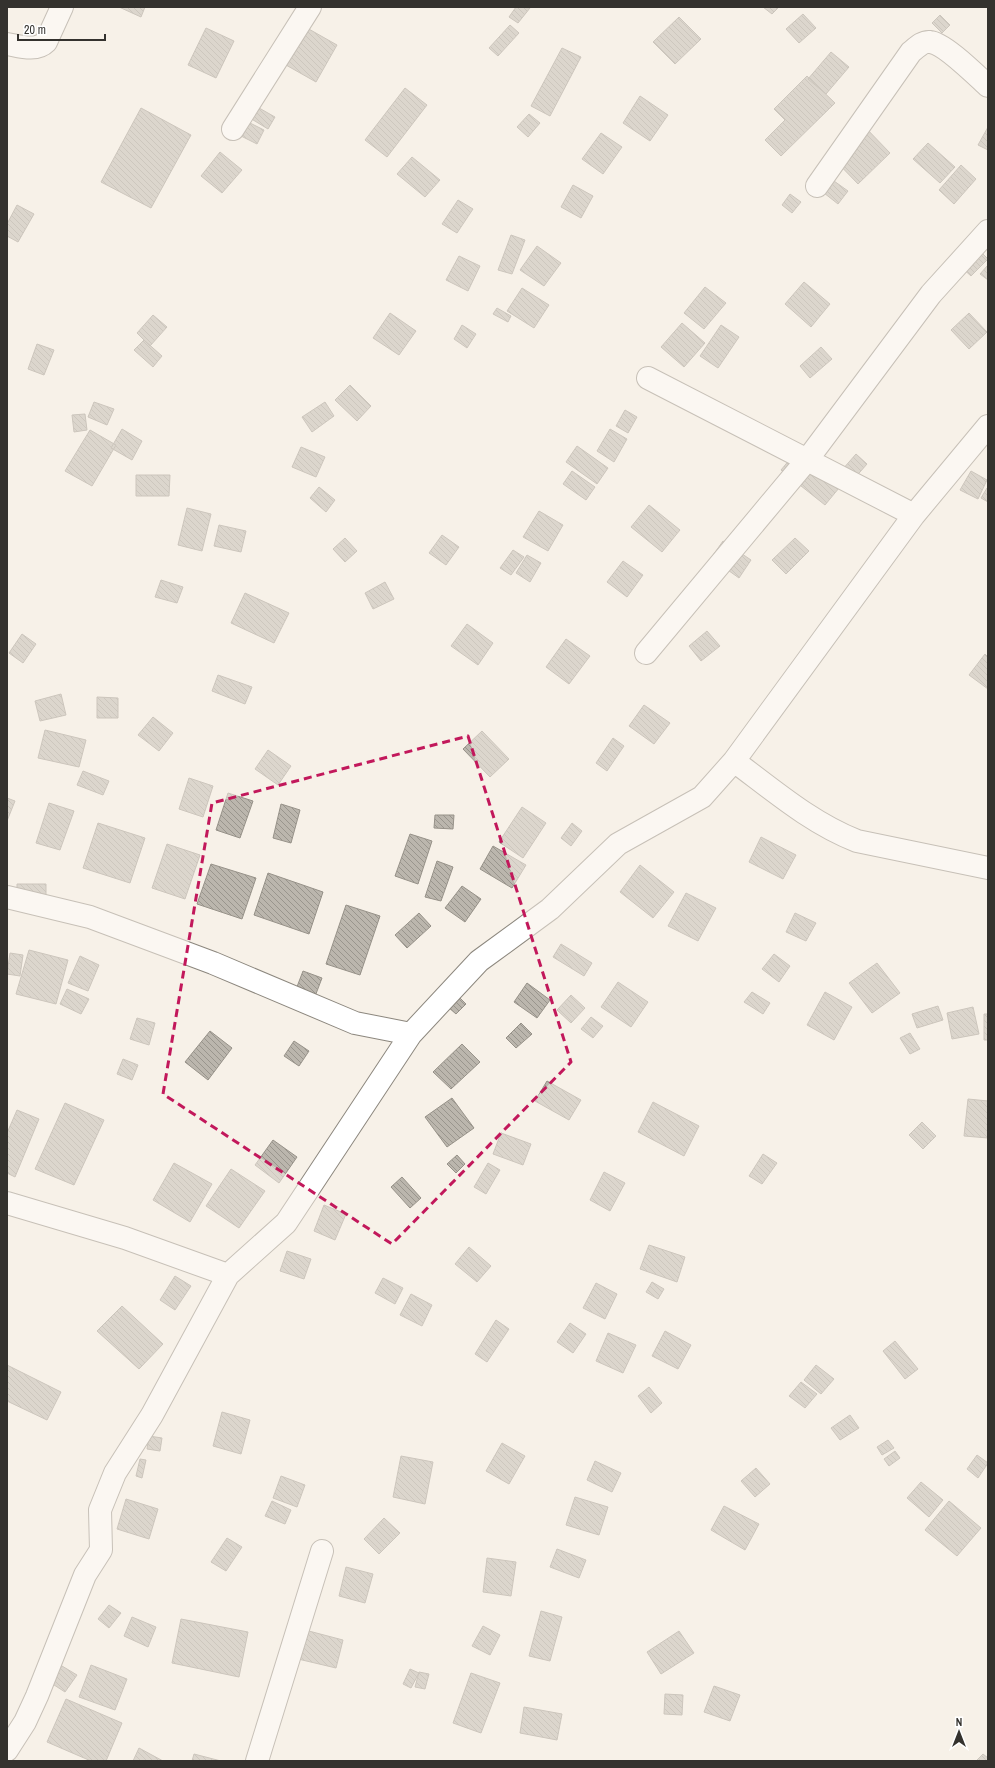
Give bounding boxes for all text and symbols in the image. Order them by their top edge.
scale bar [18,16,105,42]
text: 20 m [24,22,46,38]
north arrow [939,1712,979,1752]
text: N [956,1715,962,1729]

